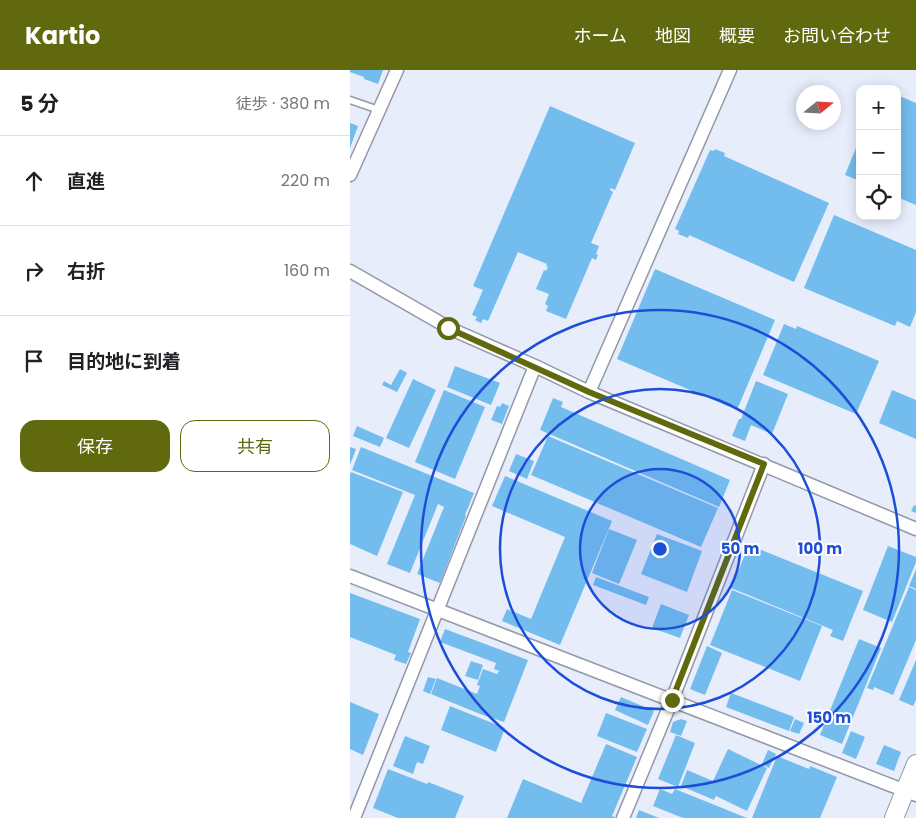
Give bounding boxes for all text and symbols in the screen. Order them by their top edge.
text: Kartio [25,19,100,52]
text: ホーム [574,23,627,48]
text: 地図 [655,23,691,48]
text: 概要 [719,23,755,48]
text: お問い合わせ [783,23,891,48]
north arrow [796,85,841,130]
map controls [856,85,901,220]
button: + [856,85,901,130]
text: 5 分 [20,89,59,118]
text: 徒歩 · 380 m [236,92,330,115]
button: − [856,130,901,175]
icon: ahead [20,167,48,195]
text: 直進 [67,168,105,195]
text: 220 m [281,169,330,192]
button: locate [856,175,901,220]
icon: right [20,257,48,285]
text: 右折 [67,258,105,285]
text: 160 m [284,259,330,282]
route start [437,317,460,340]
icon: arrive [20,347,48,375]
text: 目的地に到着 [67,348,181,375]
button: 保存 [20,420,170,472]
button: 共有 [180,420,330,472]
text: 50 m [721,538,759,559]
text: 100 m [798,538,842,559]
centre of rings [651,540,669,558]
route end [661,689,684,712]
text: 150 m [807,707,851,728]

